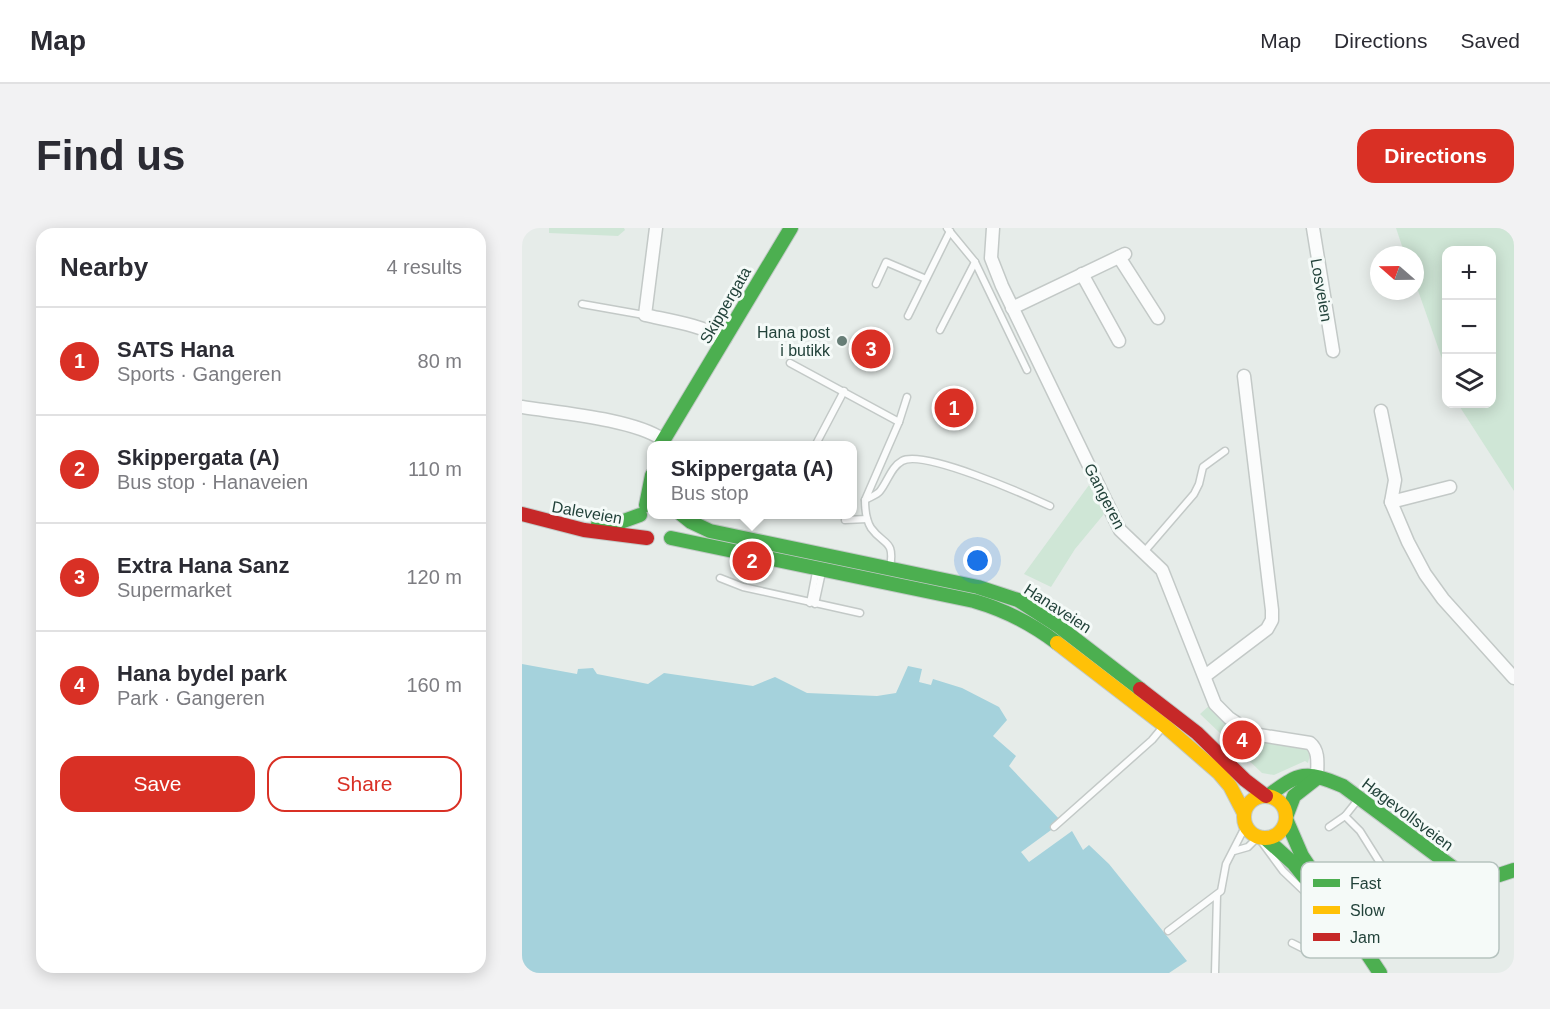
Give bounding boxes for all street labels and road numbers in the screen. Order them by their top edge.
street label: Losveien [1308,257,1335,323]
street label: Skippergata [697,264,754,346]
street label: Gangeren [1081,461,1128,532]
street label: Daleveien [550,498,623,527]
street label: Hanaveien [1021,580,1094,636]
street label: Høgevollsveien [1359,775,1456,854]

